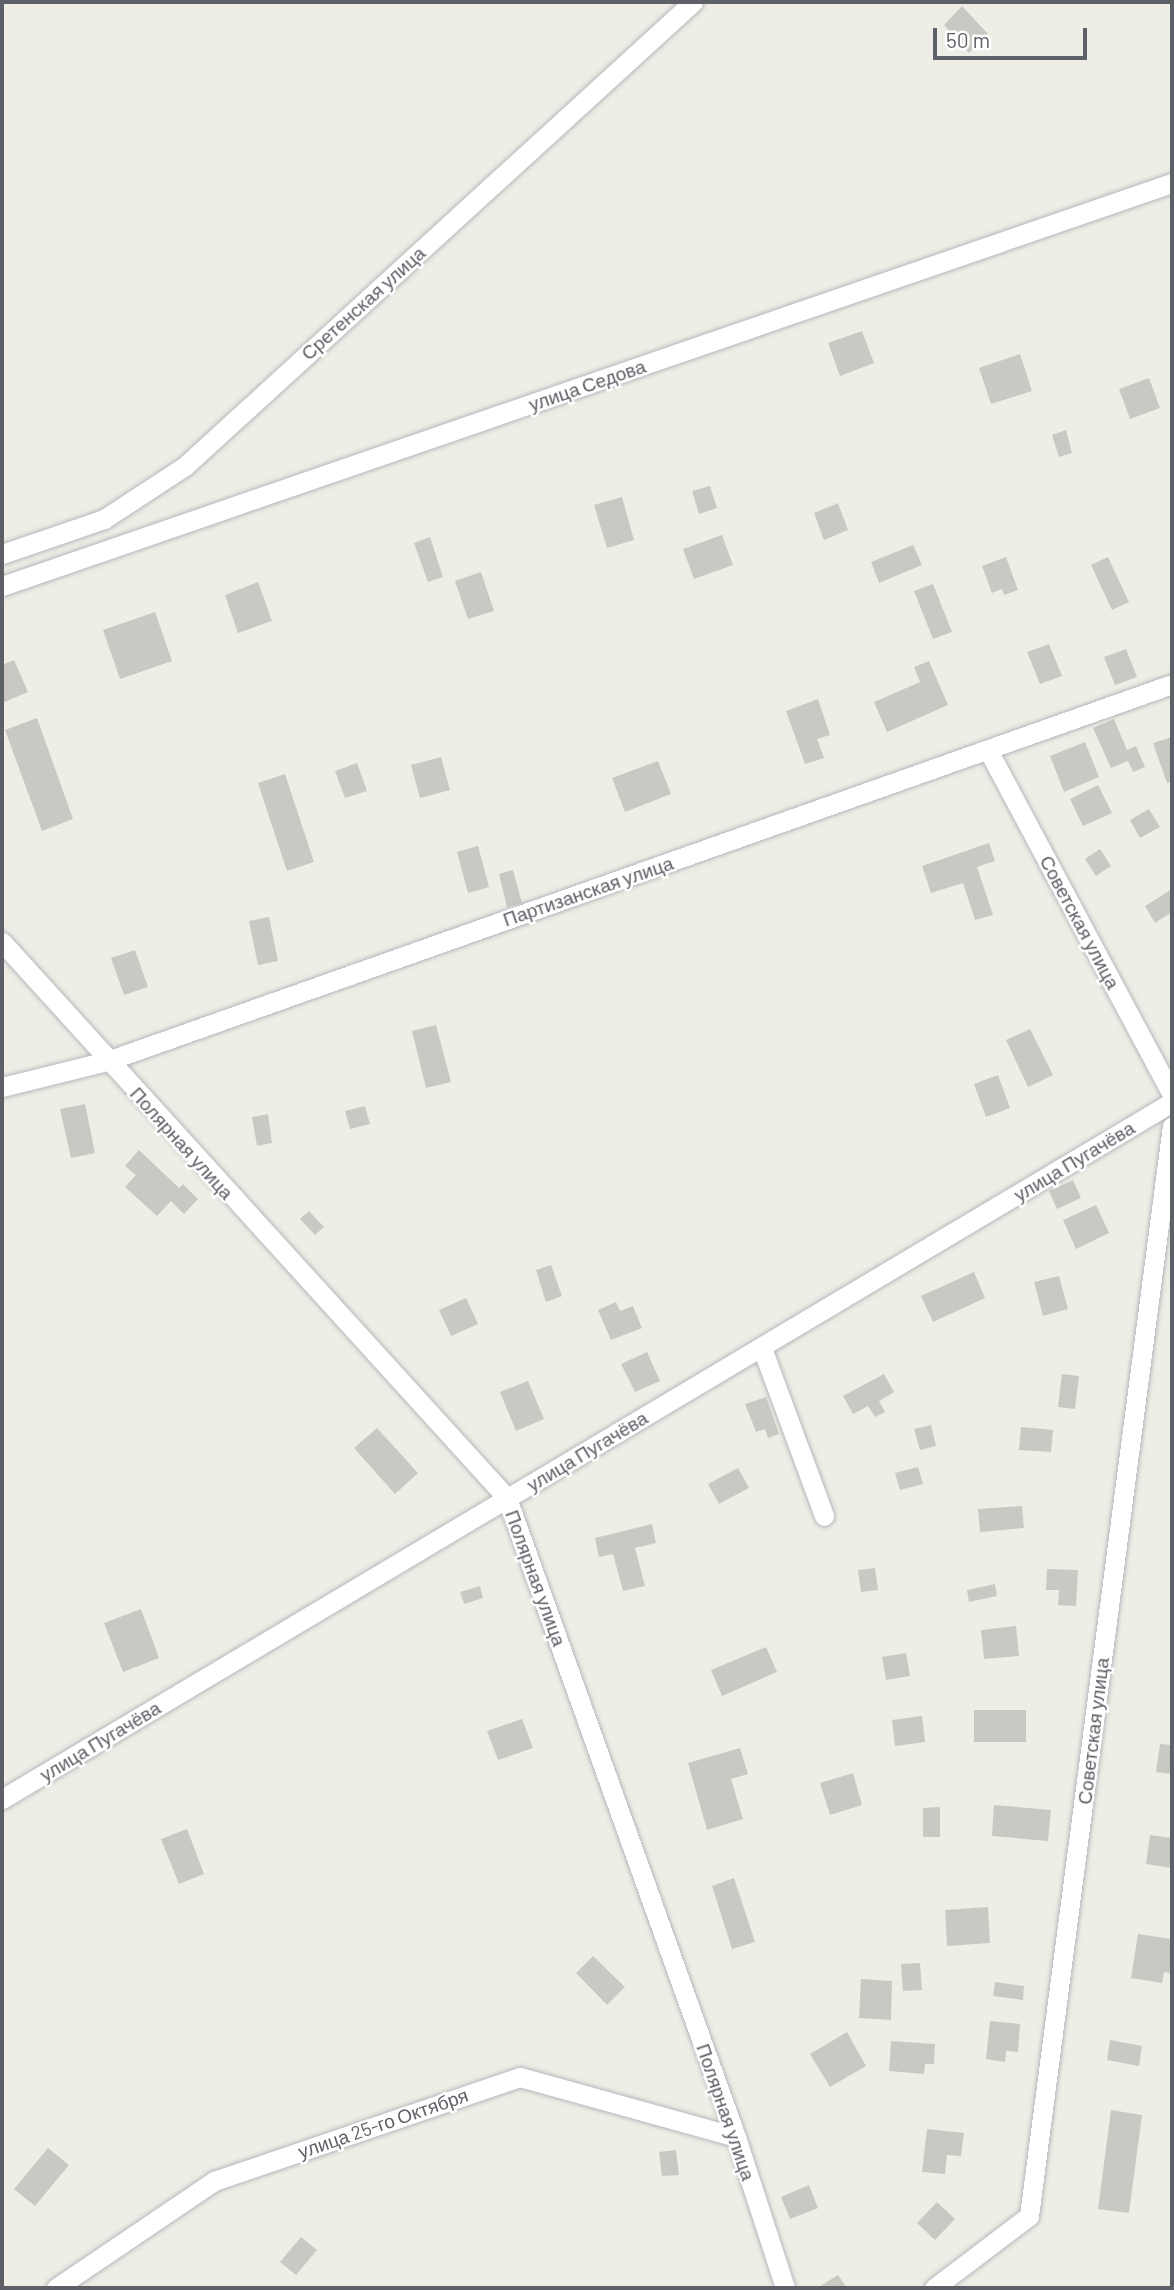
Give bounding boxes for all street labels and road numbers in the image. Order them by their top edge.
street label: Сретенская улица [296,241,430,365]
street label: улица Седова [526,354,648,416]
street label: Партизанская улица [500,851,676,931]
street label: Советская улица [1035,851,1125,993]
street label: Полярная улица [126,1082,238,1204]
street label: улица Пугачёва [1010,1116,1138,1206]
street label: улица Пугачёва [523,1406,651,1496]
street label: Полярная улица [501,1507,571,1649]
street label: Советская улица [1073,1656,1113,1806]
street label: улица Пугачёва [36,1696,164,1786]
street label: Полярная улица [692,2041,760,2183]
street label: улица 25-го Октября [295,2083,471,2163]

